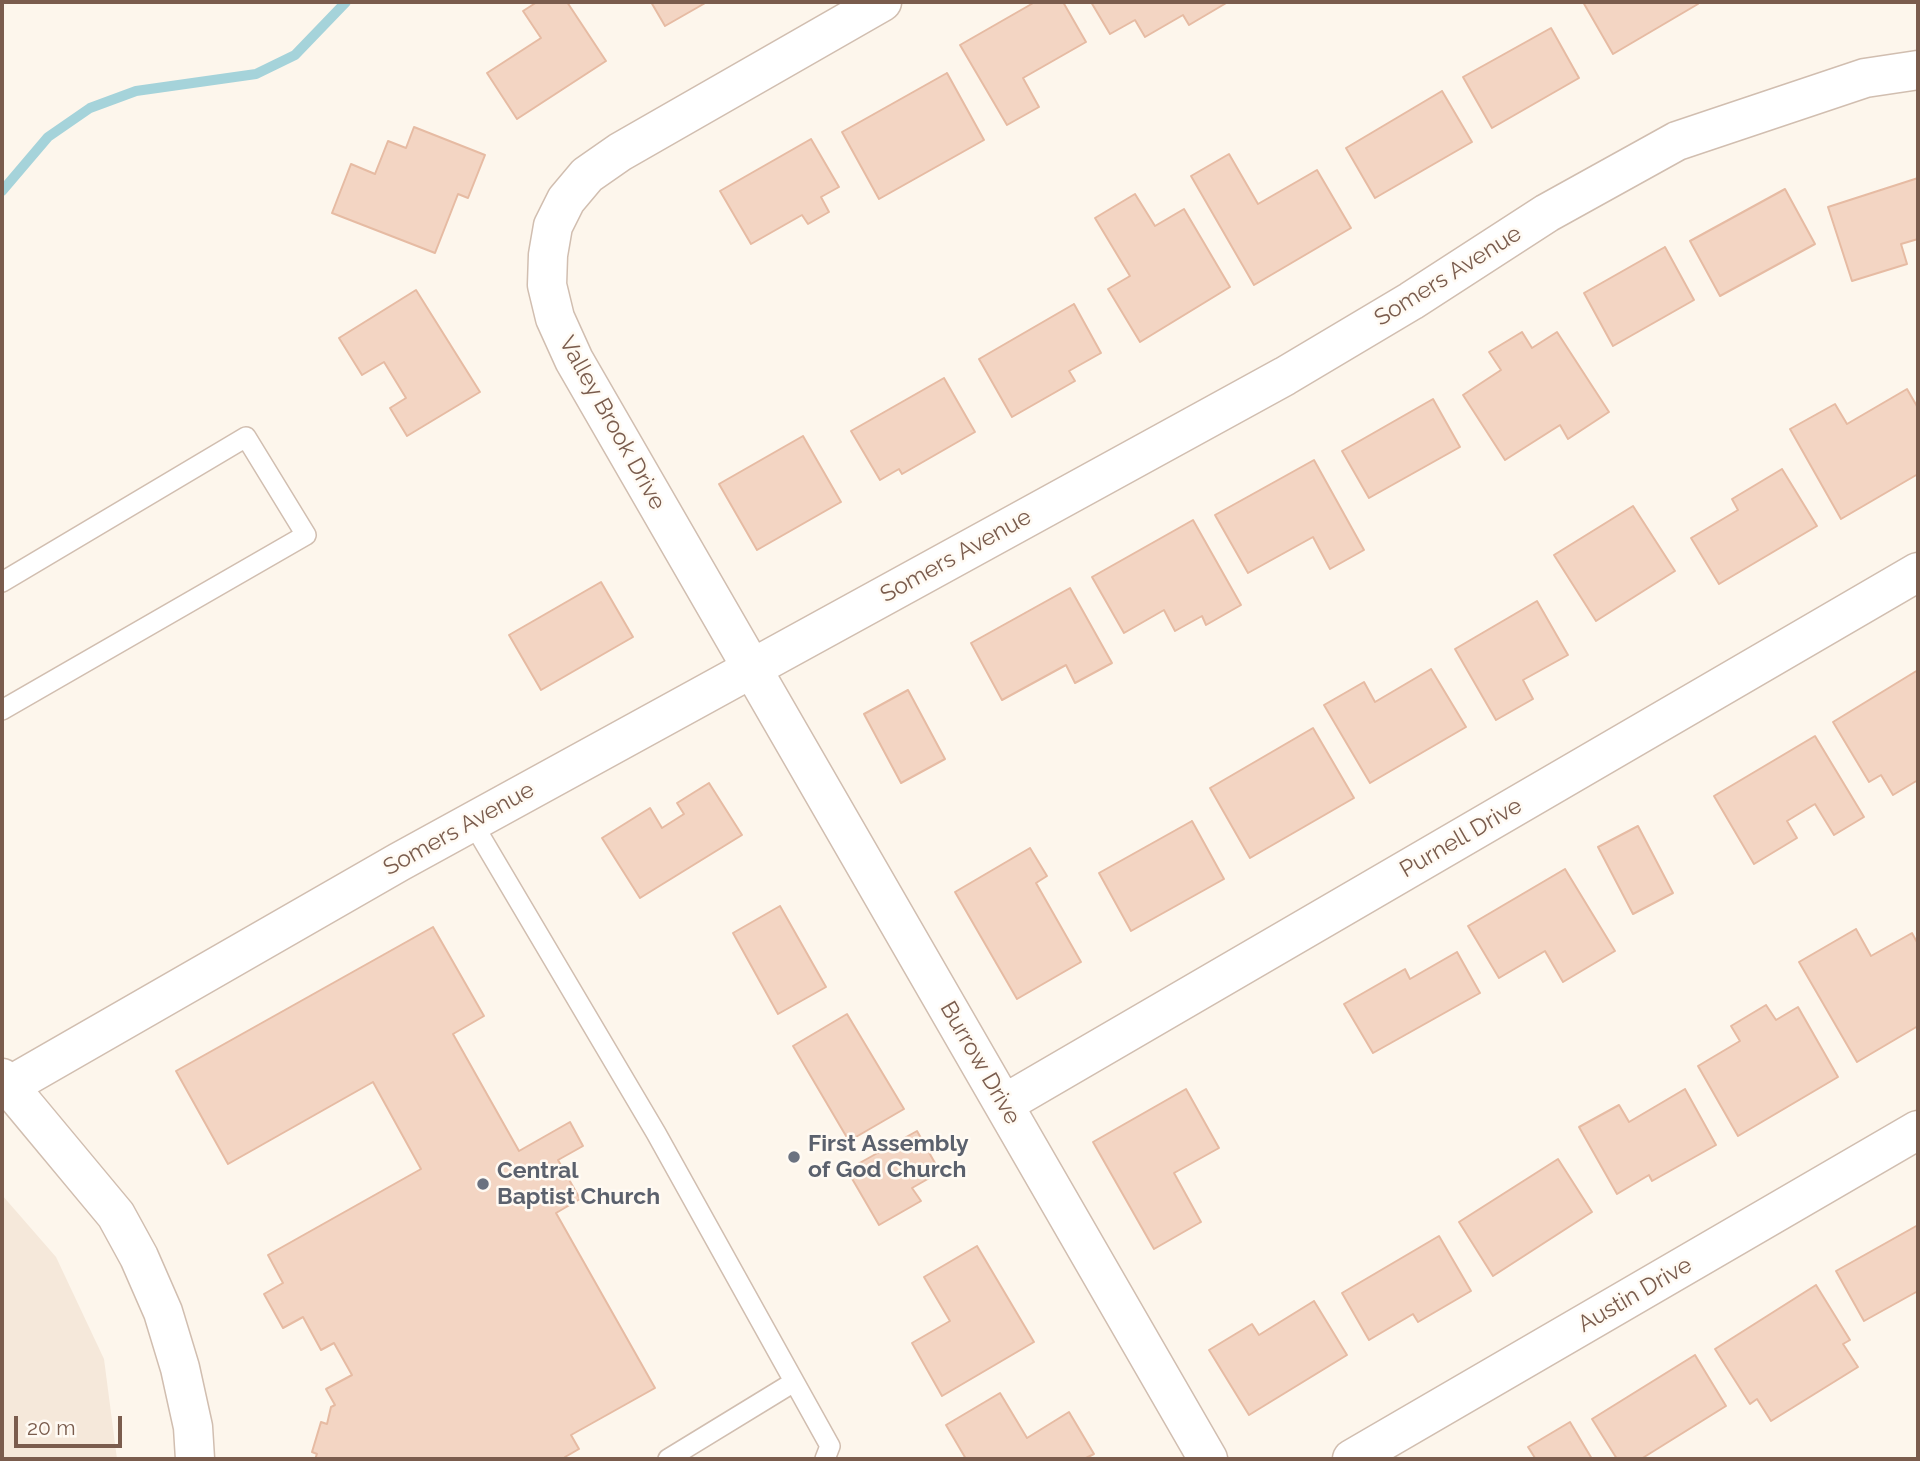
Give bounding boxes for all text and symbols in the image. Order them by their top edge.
street label: Somers Avenue [1369,220,1527,332]
street label: Valley Brook Drive [553,331,671,515]
street label: Somers Avenue [876,503,1036,609]
street label: Somers Avenue [379,776,539,882]
street label: Purnell Drive [1395,792,1527,884]
street label: Burrow Drive [934,997,1026,1129]
place label: First Assembly of God Church [808,1130,969,1184]
marker: First Assembly of God Church [786,1149,802,1165]
place label: Central Baptist Church [497,1157,660,1211]
marker: Central Baptist Church [475,1176,491,1192]
street label: Austin Drive [1573,1251,1697,1339]
scale bar [18,1402,126,1446]
text: 20 m [27,1415,75,1440]

